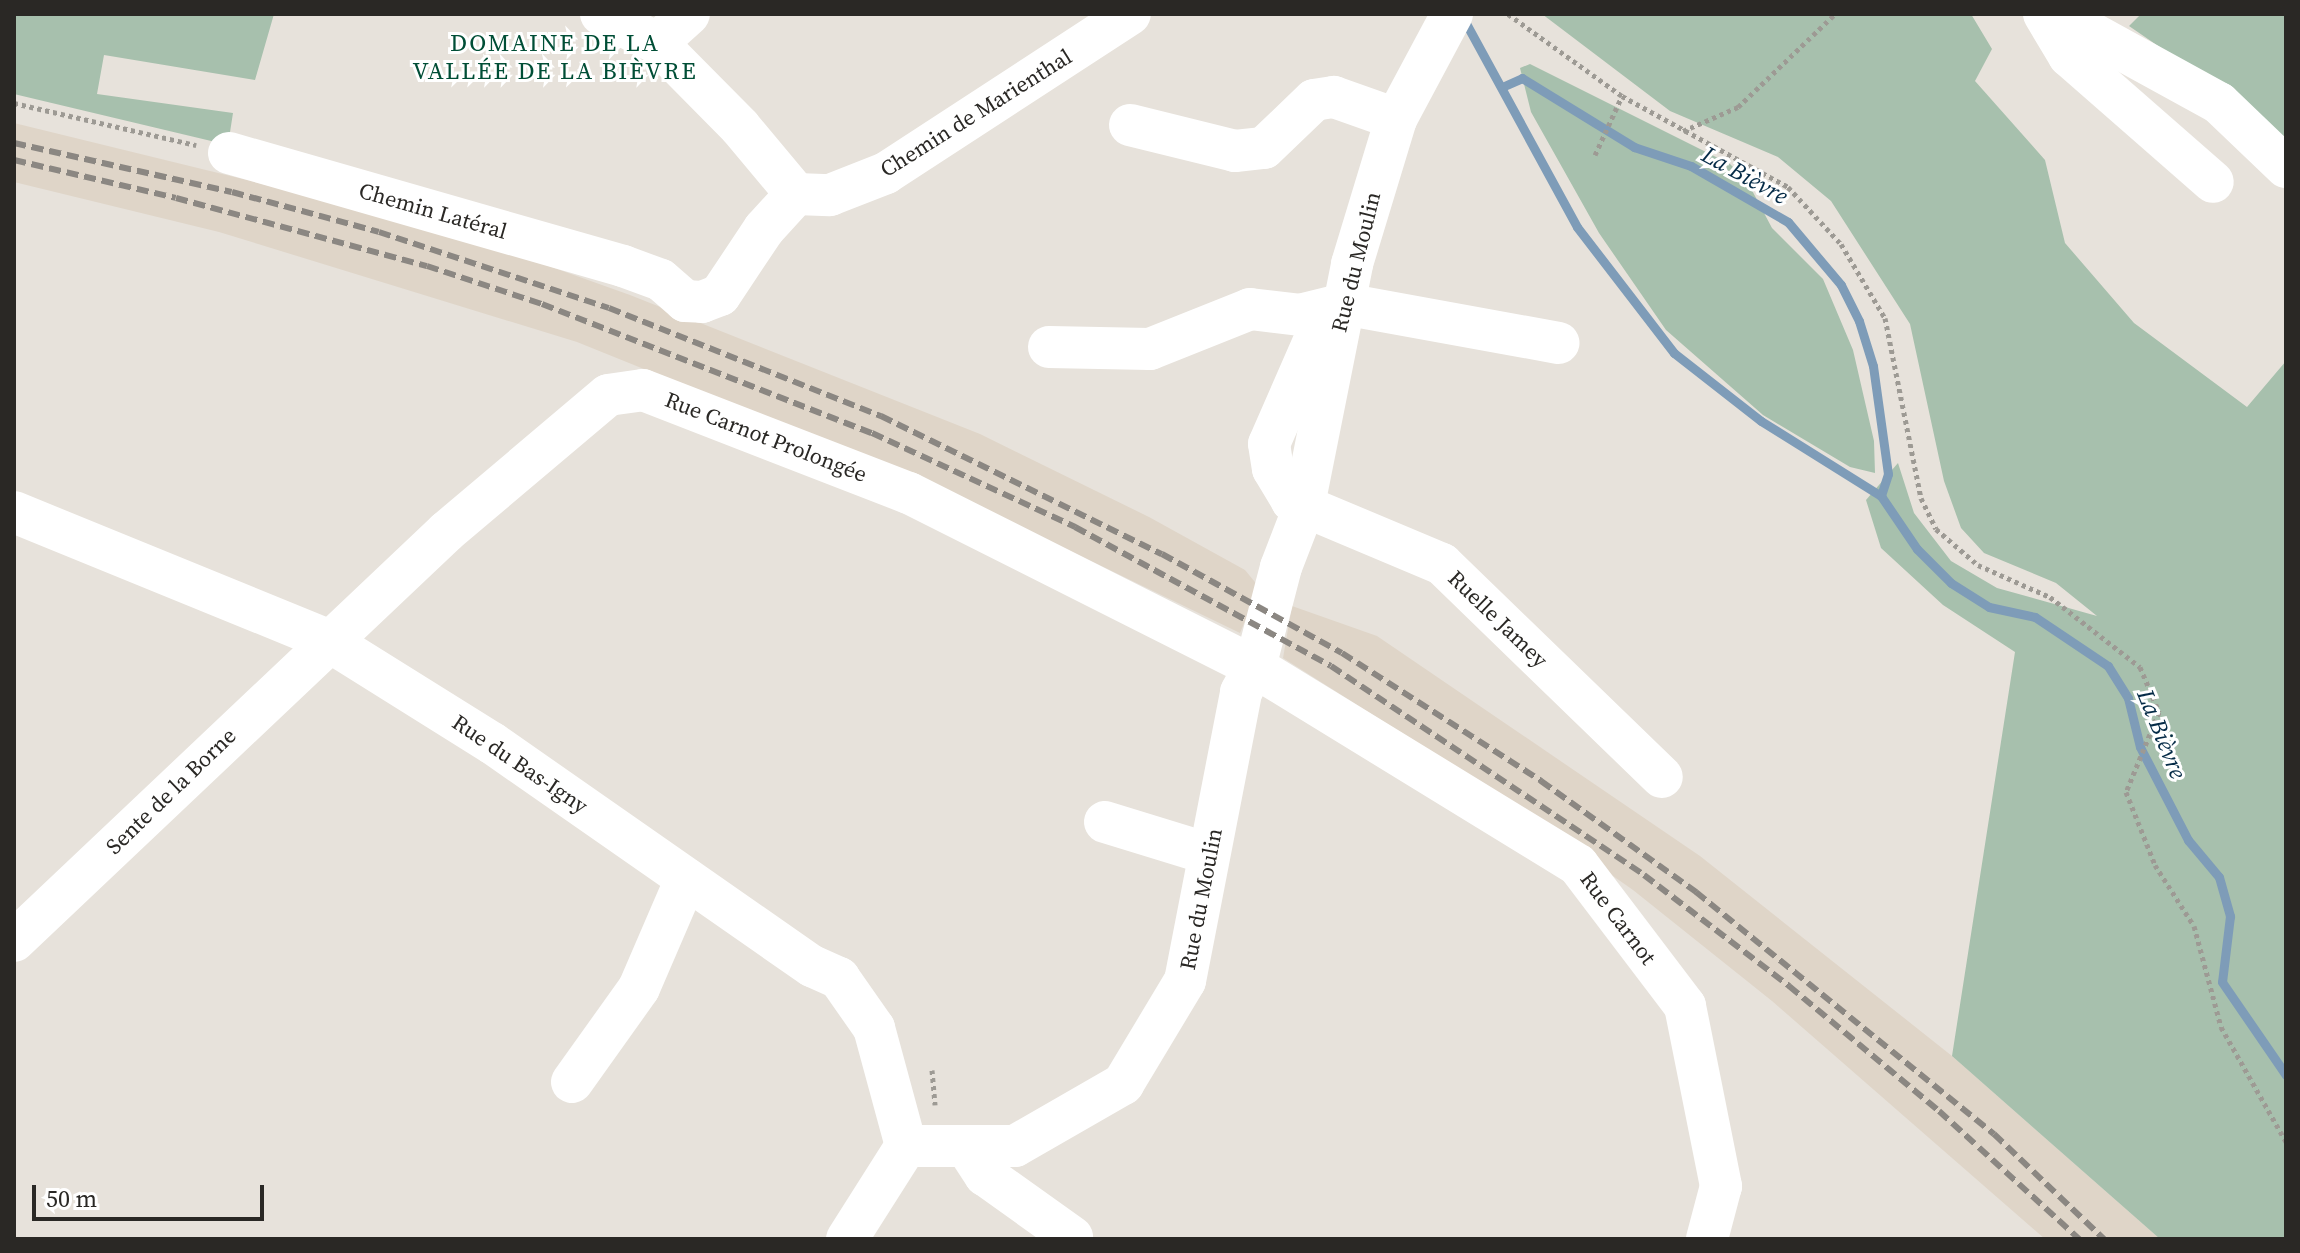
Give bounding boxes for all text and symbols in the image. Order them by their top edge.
district label: DOMAINE DE LA VALLÉE DE LA BIÈVRE [412,29,698,85]
street label: Chemin de Marienthal [875,43,1077,183]
water label: La Bièvre [1697,140,1793,210]
street label: Chemin Latéral [356,177,510,245]
street label: Rue du Moulin [1326,189,1386,335]
street label: Rue Carnot Prolongée [661,386,871,488]
street label: Ruelle Jamey [1443,565,1553,673]
water label: La Bièvre [2131,685,2193,783]
street label: Rue du Bas-Igny [447,709,593,819]
street label: Sente de la Borne [101,722,241,860]
street label: Rue du Moulin [1174,826,1228,972]
street label: Rue Carnot [1574,866,1662,970]
scale bar [36,1169,268,1219]
text: 50 m [46,1182,97,1215]

